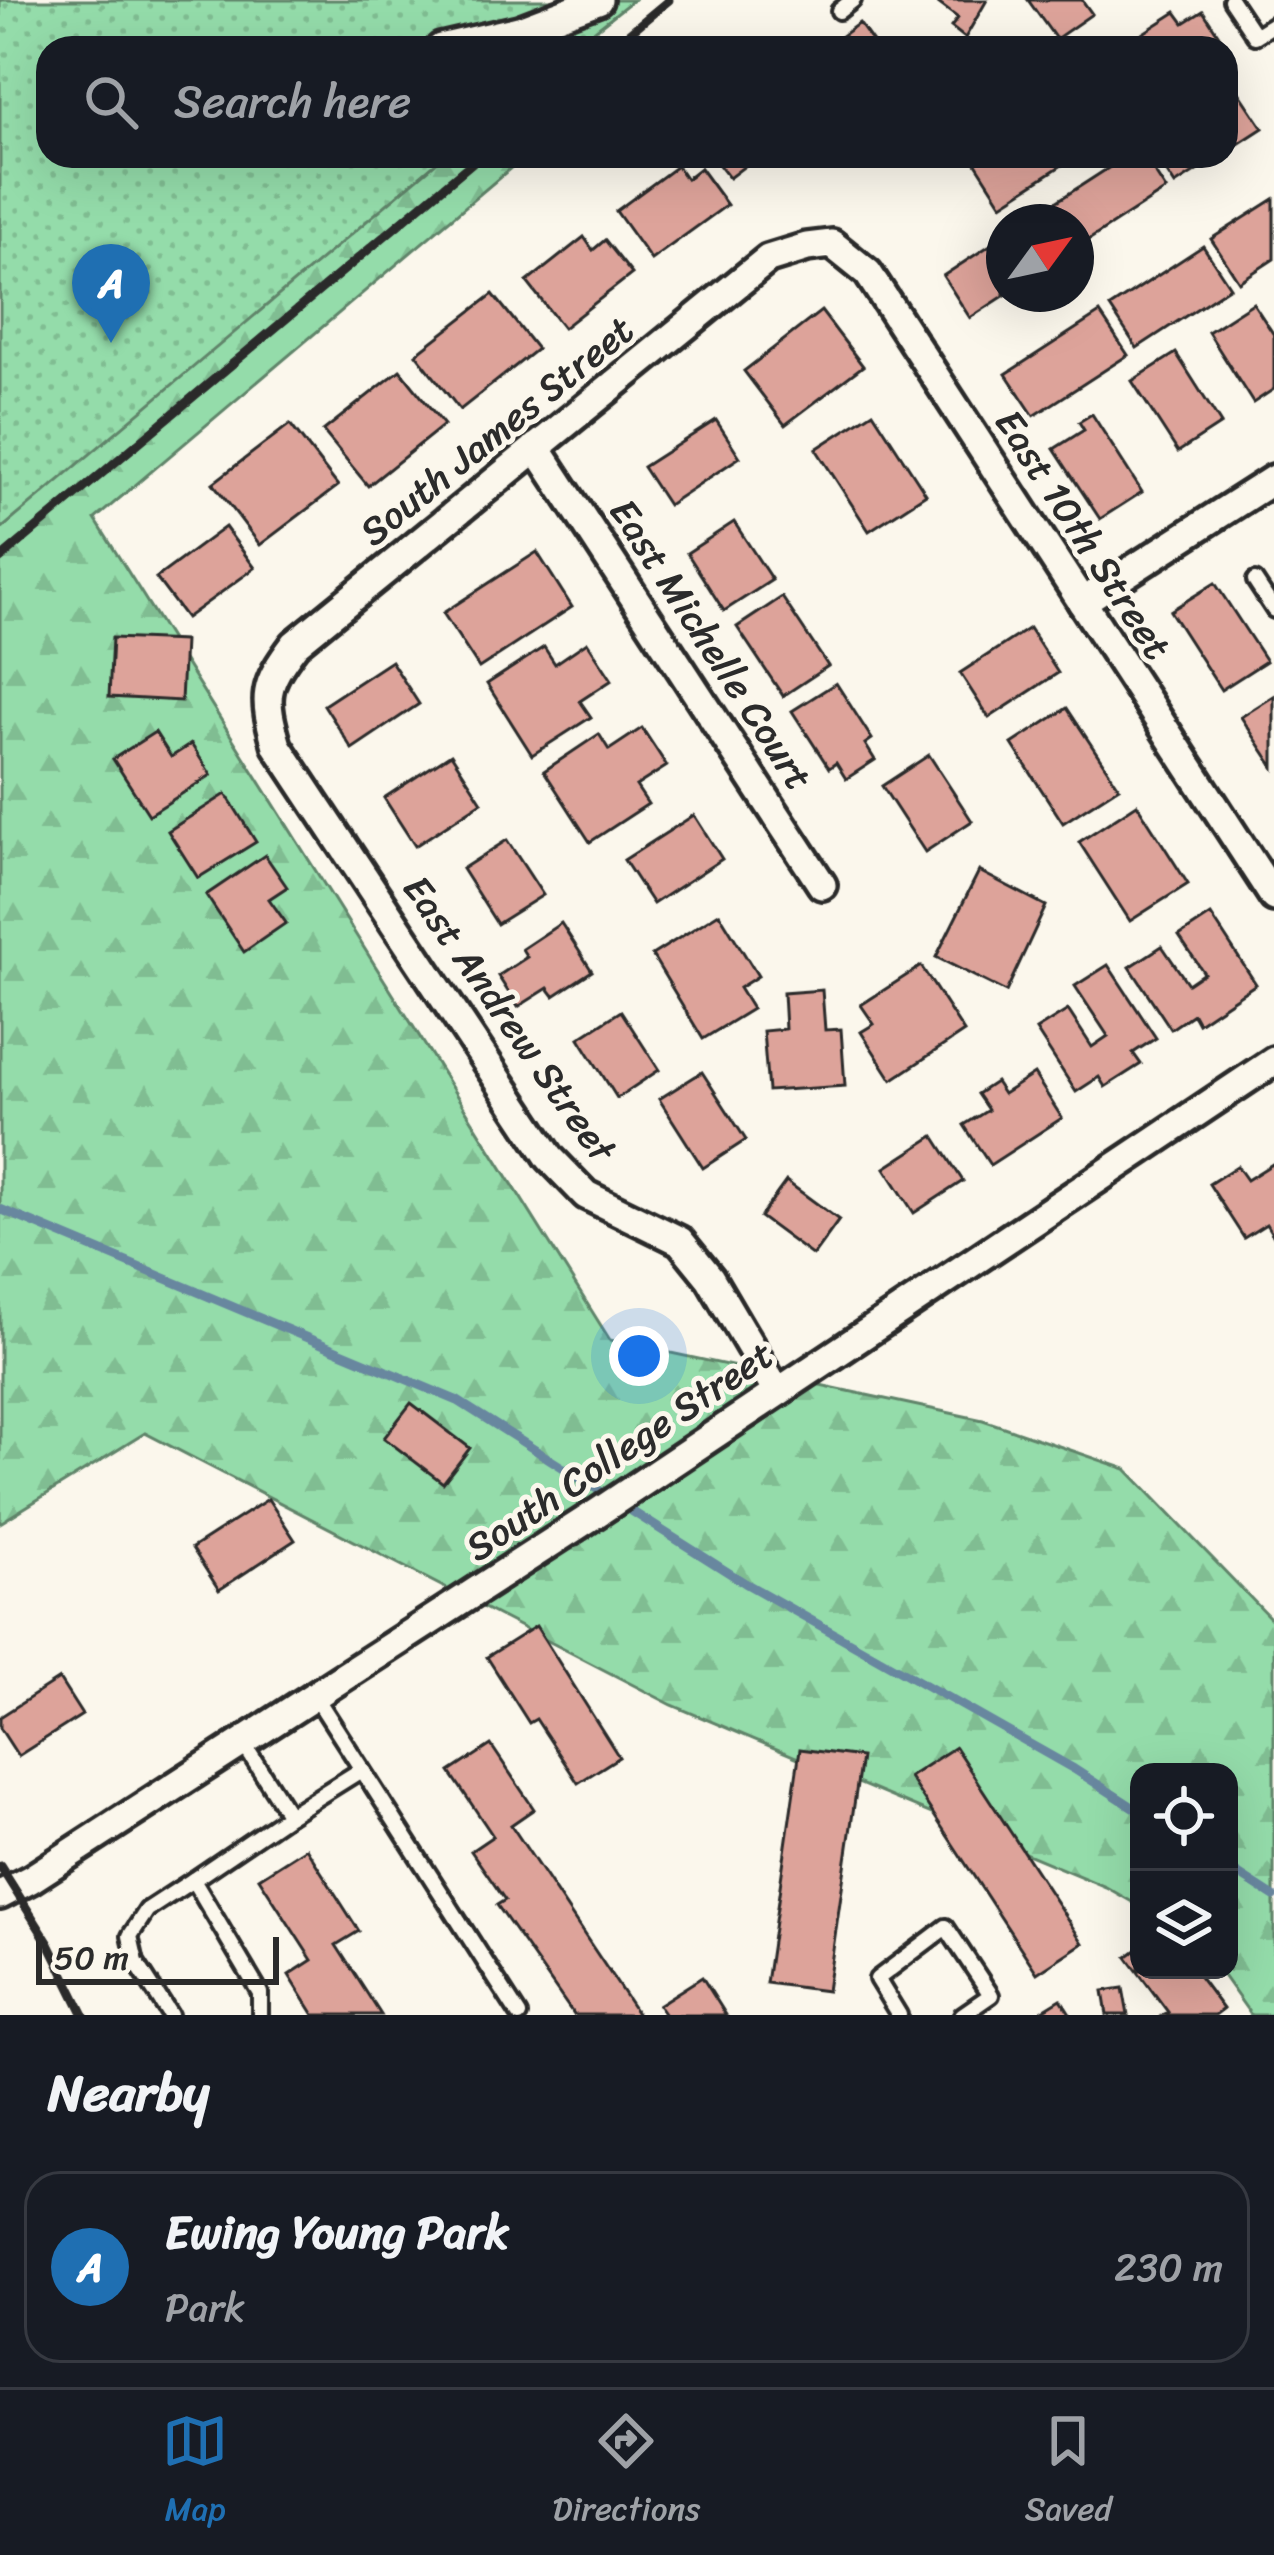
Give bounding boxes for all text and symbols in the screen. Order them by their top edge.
search box [36,36,1238,168]
text: Search here [174,62,411,142]
icon: search [78,69,144,135]
north arrow [986,204,1094,312]
pin: A [72,244,150,343]
street label: South James Street [343,297,650,564]
street label: East 10th Street [976,394,1191,674]
street label: East Michelle Court [591,484,833,805]
street label: East Andrew Street [384,860,636,1178]
street label: South College Street [450,1321,788,1580]
your location [609,1326,669,1386]
map controls [1130,1763,1238,1979]
button: locate [1130,1763,1238,1871]
button: layers [1130,1871,1238,1979]
text: 50 m [54,1929,129,1987]
scale bar [36,1931,279,1984]
text: Nearby [48,2048,209,2138]
text: Ewing Young Park [165,2193,509,2273]
text: A [77,2233,103,2302]
text: 230 m [1114,2233,1223,2302]
text: Park [165,2273,245,2342]
tab: Map [162,2408,228,2538]
tab: Directions [553,2408,700,2538]
tab: Saved [1025,2408,1112,2538]

